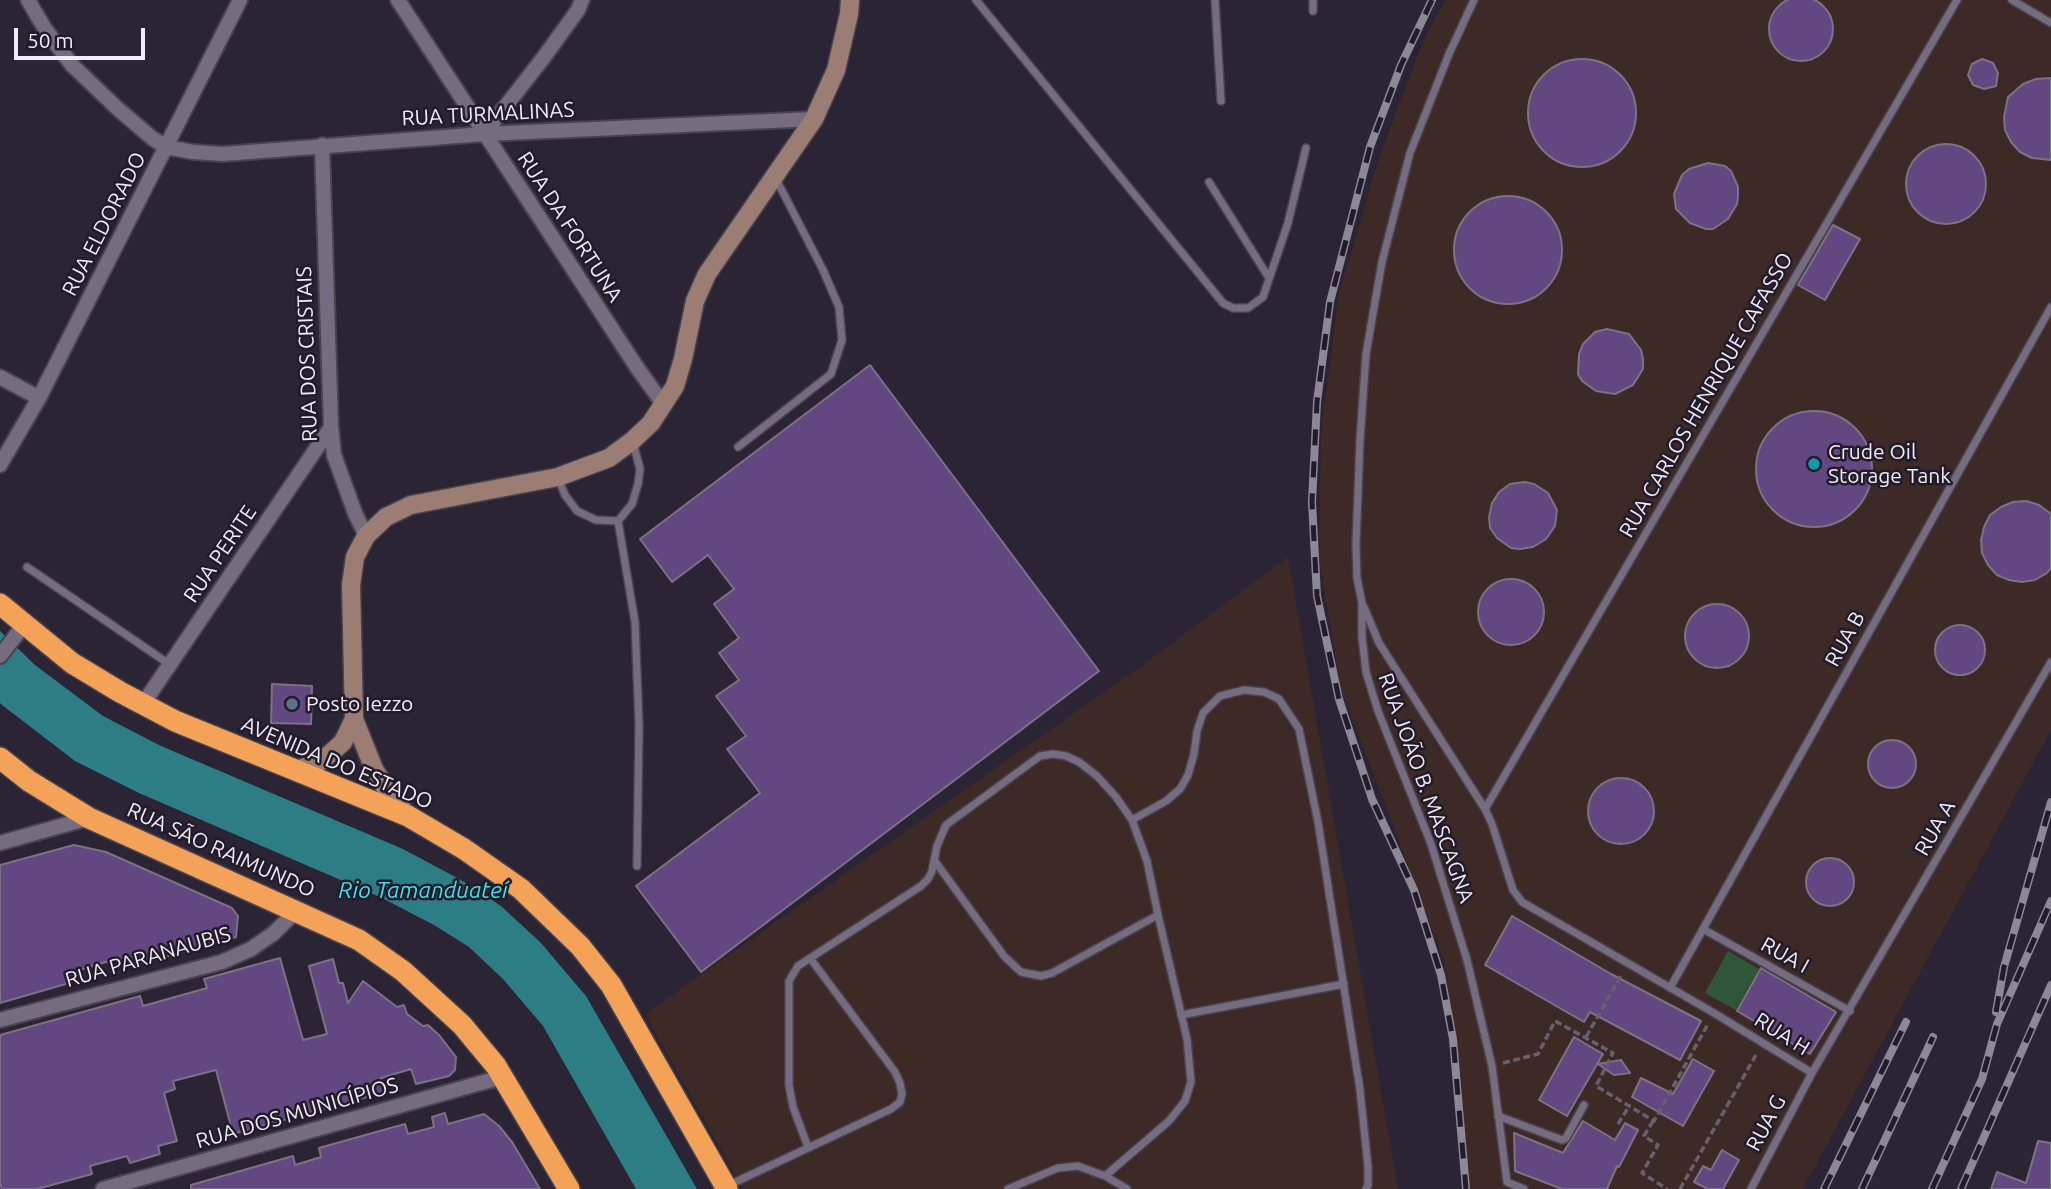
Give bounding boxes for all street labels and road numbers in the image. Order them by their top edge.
street label: RUA TURMALINAS [401,97,575,131]
street label: RUA DA FORTUNA [512,147,628,307]
street label: RUA ELDORADO [57,148,151,300]
street label: RUA CARLOS HENRIQUE CAFASSO [1614,248,1798,542]
street label: RUA DOS CRISTAIS [291,266,323,442]
street label: RUA PERITE [178,500,262,608]
street label: RUA B [1820,607,1870,671]
street label: RUA JOÃO B. MASCAGNA [1373,670,1479,906]
street label: AVENIDA DO ESTADO [238,711,436,815]
street label: RUA A [1909,796,1961,860]
street label: RUA SÃO RAIMUNDO [123,797,319,903]
street label: RUA PARANAUBIS [62,921,234,993]
street label: RUA I [1756,932,1814,978]
street label: RUA H [1750,1007,1814,1061]
street label: RUA DOS MUNICÍPIOS [193,1072,401,1154]
street label: RUA G [1741,1091,1791,1155]

